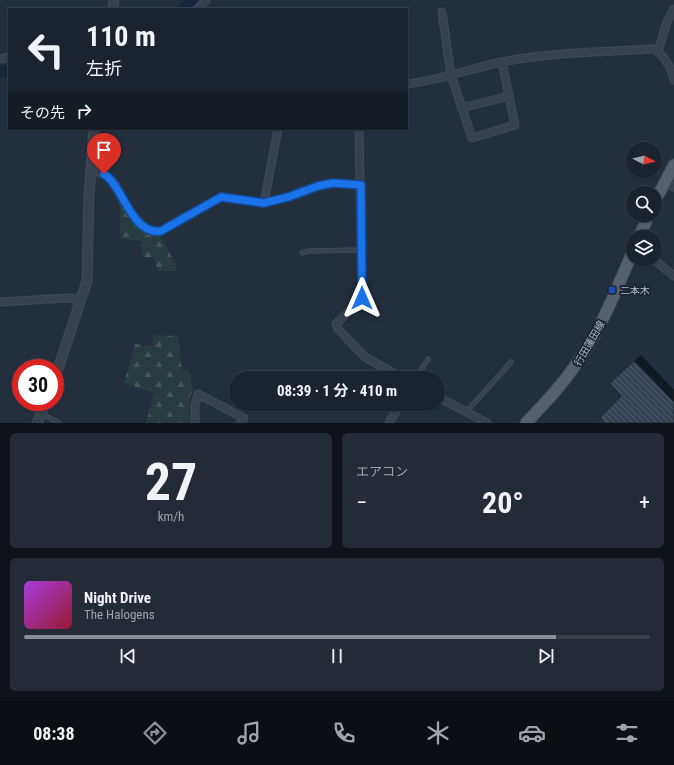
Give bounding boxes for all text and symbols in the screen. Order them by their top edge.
text: 110 m [86,20,156,53]
icon: left [20,24,72,76]
text: 左折 [86,58,122,79]
icon: right [73,100,95,122]
text: その先 [20,104,65,122]
pin [87,133,121,174]
icon: arrive [93,139,115,161]
north arrow [626,142,662,178]
map controls [626,142,662,266]
button: search [626,186,662,222]
button: layers [626,230,662,266]
position arrow [341,277,383,319]
marker: 二本木 [607,285,617,295]
place label: 二本木 [620,285,650,296]
street label: 行田蓮田線 [572,319,607,368]
speed limit sign: 30 [12,359,64,411]
text: 08:39 · 1 分 · 410 m [277,382,397,400]
text: 27 [145,452,197,513]
text: エアコン [356,464,408,479]
text: 20° [482,485,524,520]
text: − [356,490,367,515]
text: + [639,490,650,515]
text: km/h [158,509,184,524]
text: Night Drive [84,589,151,607]
text: The Halogens [84,607,155,622]
icon: previous [117,645,139,667]
icon: pause [326,645,348,667]
icon: next [535,645,557,667]
icon: directions [141,719,169,747]
icon: music [235,719,263,747]
icon: phone [330,719,358,747]
icon: climate [424,719,452,747]
icon: car [518,719,546,747]
icon: filters [613,719,641,747]
text: 08:38 [33,723,75,744]

